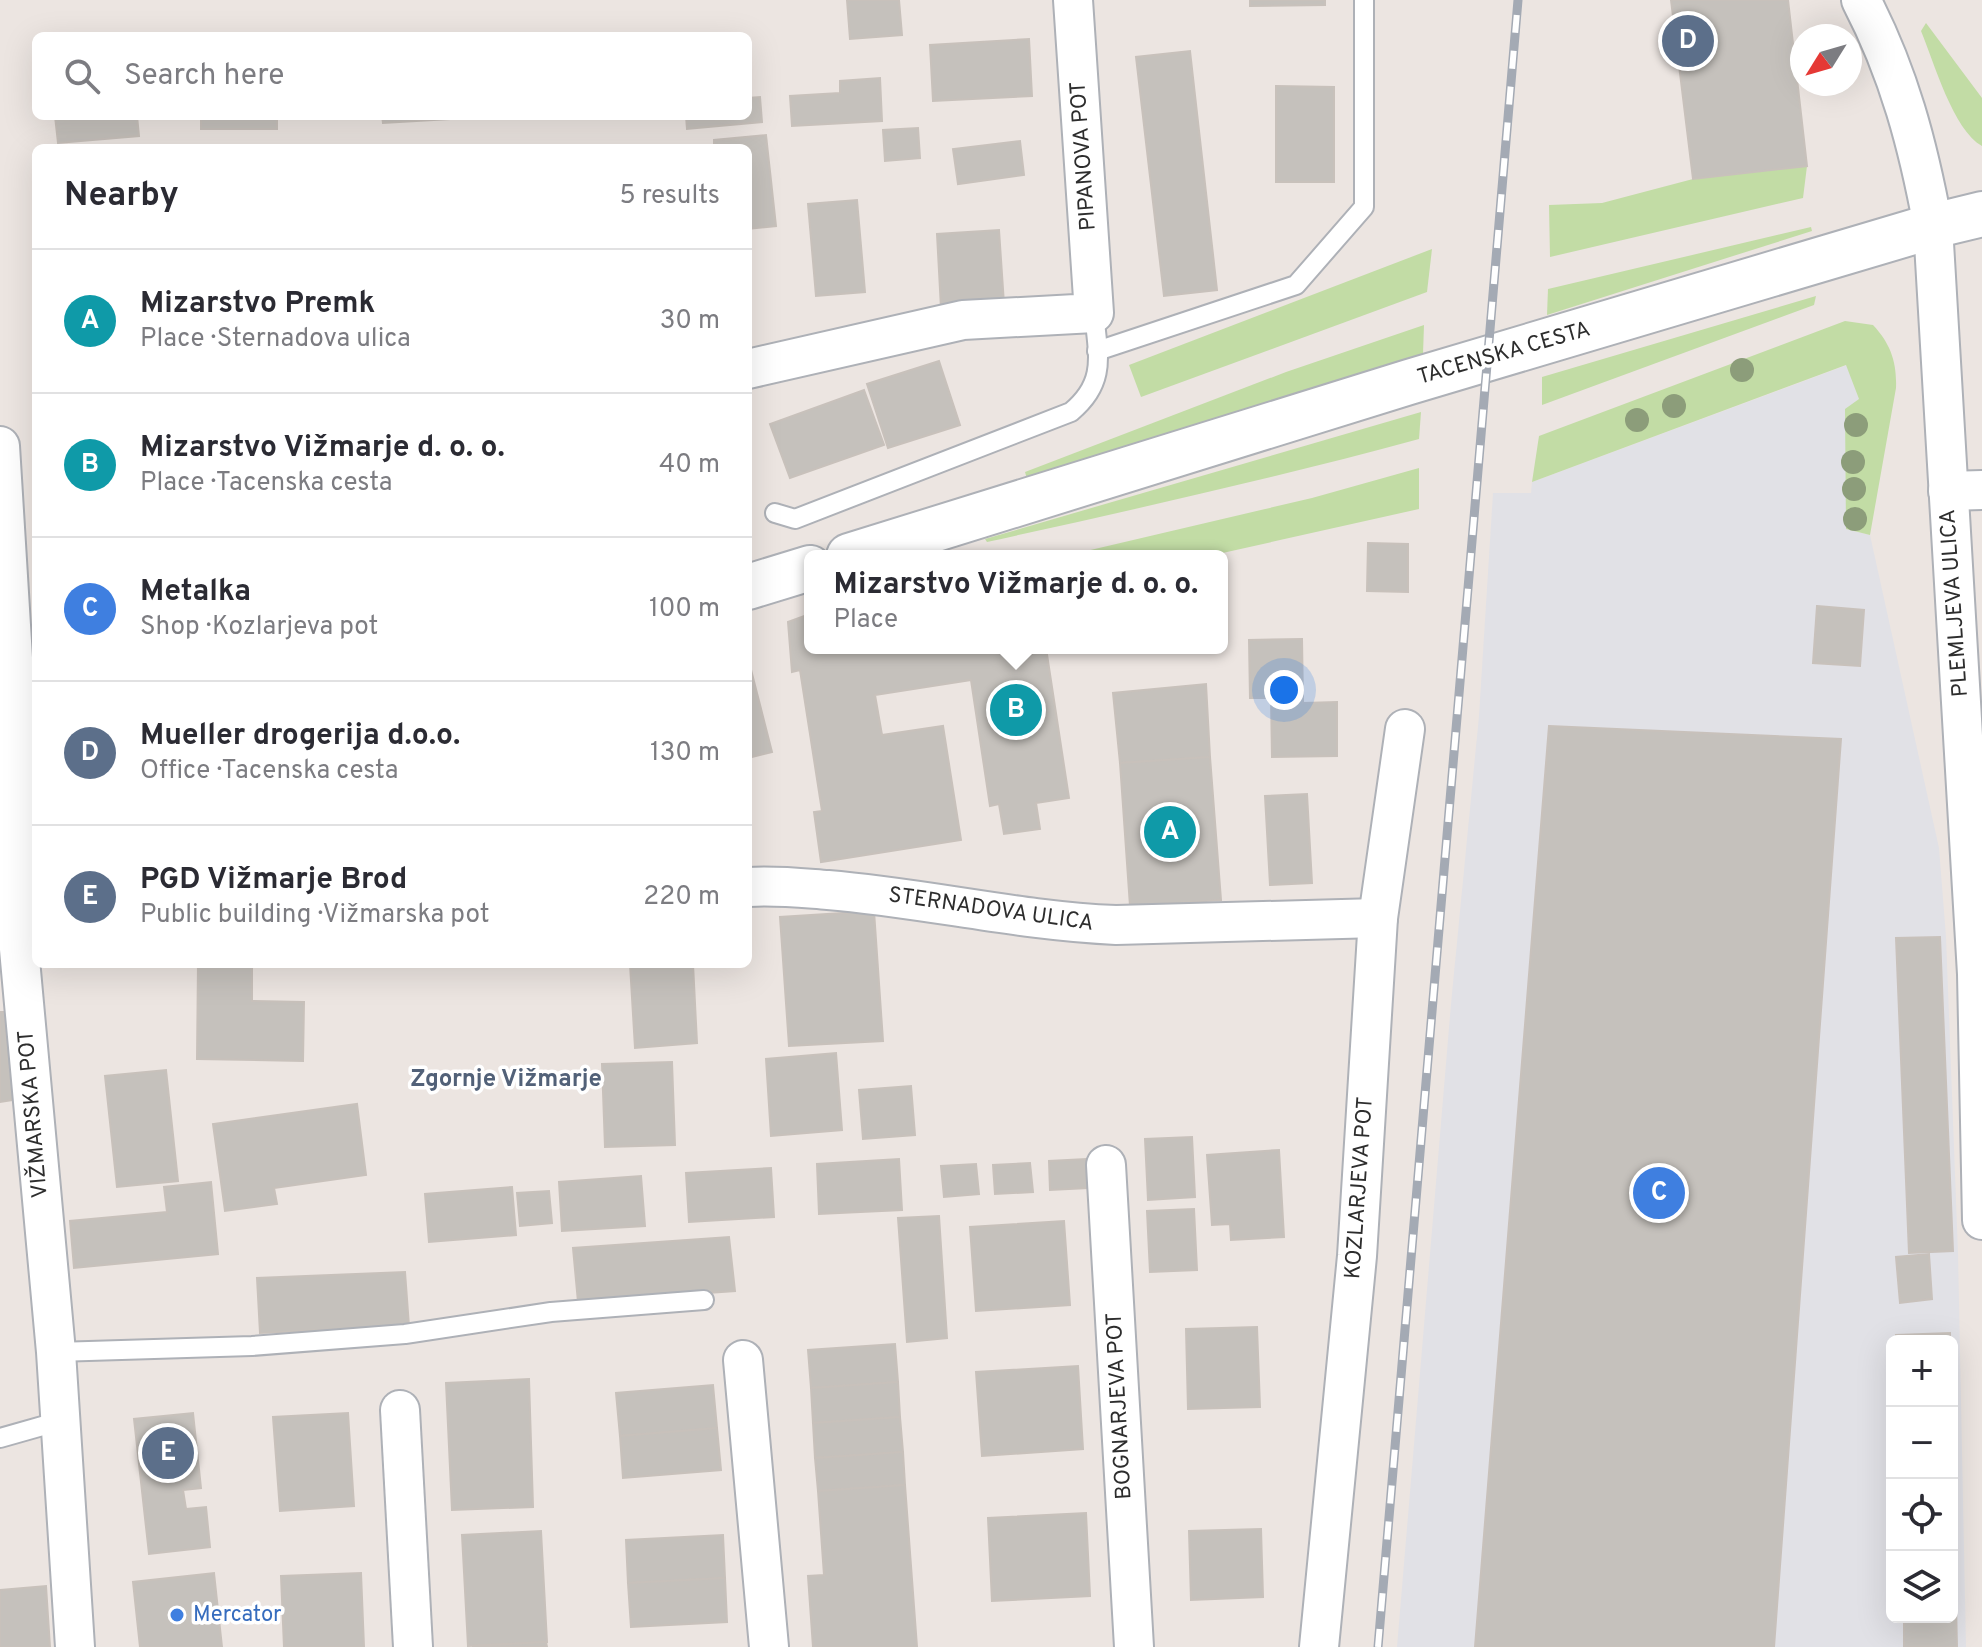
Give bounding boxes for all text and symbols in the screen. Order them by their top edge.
pin: D [1662,11,1714,71]
north arrow [1790,24,1862,96]
search box [32,32,752,120]
icon: search [60,54,104,98]
text: Search here [124,58,284,95]
street label: PIPANOVA POT [1065,80,1103,232]
text: Nearby [64,175,179,218]
text: 5 results [619,180,720,213]
text: Mizarstvo Premk [140,286,375,323]
text: A [81,305,99,338]
text: 30 m [660,305,720,338]
street label: TACENSKA CESTA [1414,316,1594,392]
text: Place · Sternadova ulica [140,323,411,356]
text: Mizarstvo Vižmarje d. o. o. [140,430,505,467]
text: B [81,449,99,482]
text: 40 m [659,449,720,482]
text: Place · Tacenska cesta [140,467,393,500]
street label: PLEMLJEVA ULICA [1935,508,1975,698]
popup [804,550,1228,654]
text: Mizarstvo Vižmarje d. o. o. [834,567,1198,604]
text: Metalka [140,574,251,611]
text: C [82,593,98,626]
text: 100 m [649,593,720,626]
text: Place [834,604,898,637]
text: Shop · Kozlarjeva pot [140,611,378,644]
your location [1264,670,1304,710]
pin: B [990,680,1042,740]
text: Mueller drogerija d.o.o. [140,718,460,755]
text: D [81,737,99,770]
text: 130 m [650,737,720,770]
text: Office · Tacenska cesta [140,755,398,788]
pin: A [1144,802,1196,862]
text: PGD Vižmarje Brod [140,862,407,899]
text: E [82,881,98,914]
text: 220 m [643,881,720,914]
street label: STERNADOVA ULICA [887,882,1095,938]
text: Public building · Vižmarska pot [140,899,490,932]
street label: VIŽMARSKA POT [11,1029,55,1199]
district label: Zgornje Vižmarje [410,1065,602,1095]
street label: KOZLARJEVA POT [1340,1096,1380,1280]
pin: C [1633,1163,1685,1223]
street label: BOGNARJEVA POT [1102,1312,1138,1500]
map controls [1886,1335,1958,1623]
button: + [1886,1335,1958,1407]
button: − [1886,1407,1958,1479]
pin: E [142,1423,194,1483]
button: locate [1886,1479,1958,1551]
button: layers [1886,1551,1958,1623]
place label: Mercator [193,1602,282,1629]
marker: Mercator [168,1606,186,1624]

